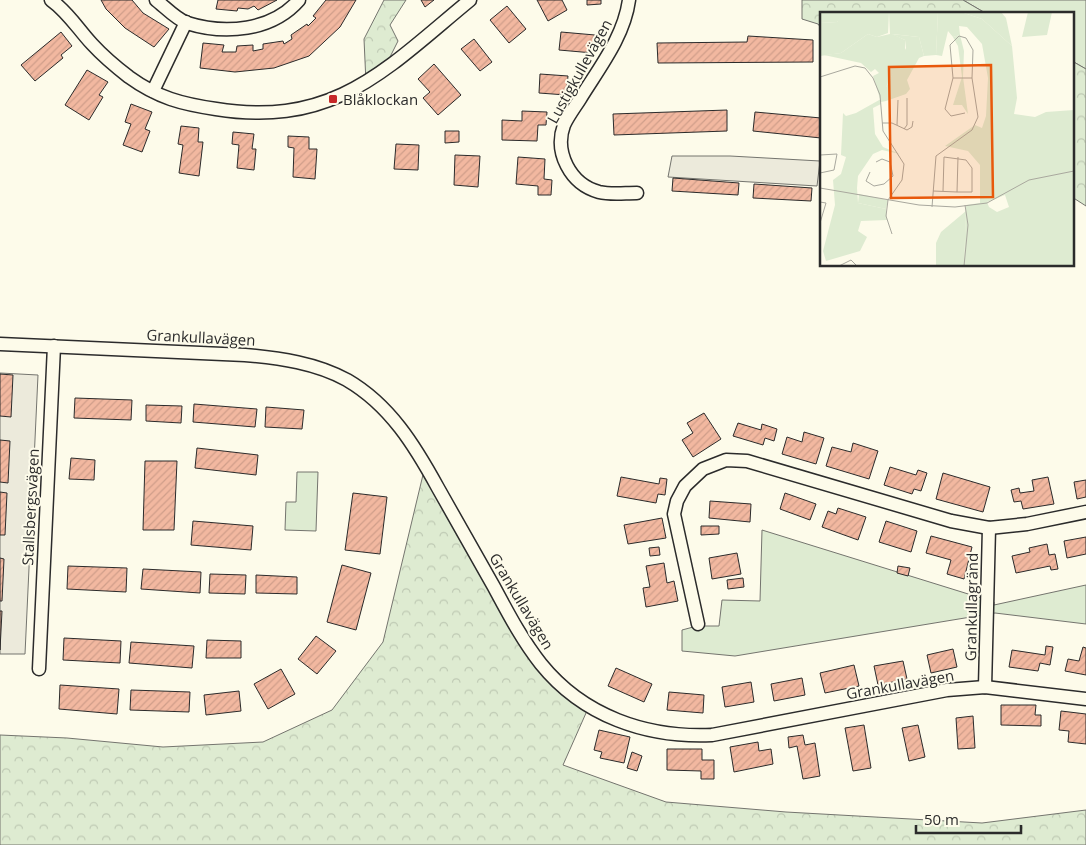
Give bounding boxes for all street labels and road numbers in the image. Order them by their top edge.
street label: Lustigkullevägen [542,15,616,127]
street label: Grankullavägen [146,324,256,350]
street label: Stallsbergsvägen [17,448,43,566]
street label: Grankullavägen [485,549,559,653]
street label: Grankullagränd [960,553,982,661]
street label: Grankullavägen [845,665,955,703]

